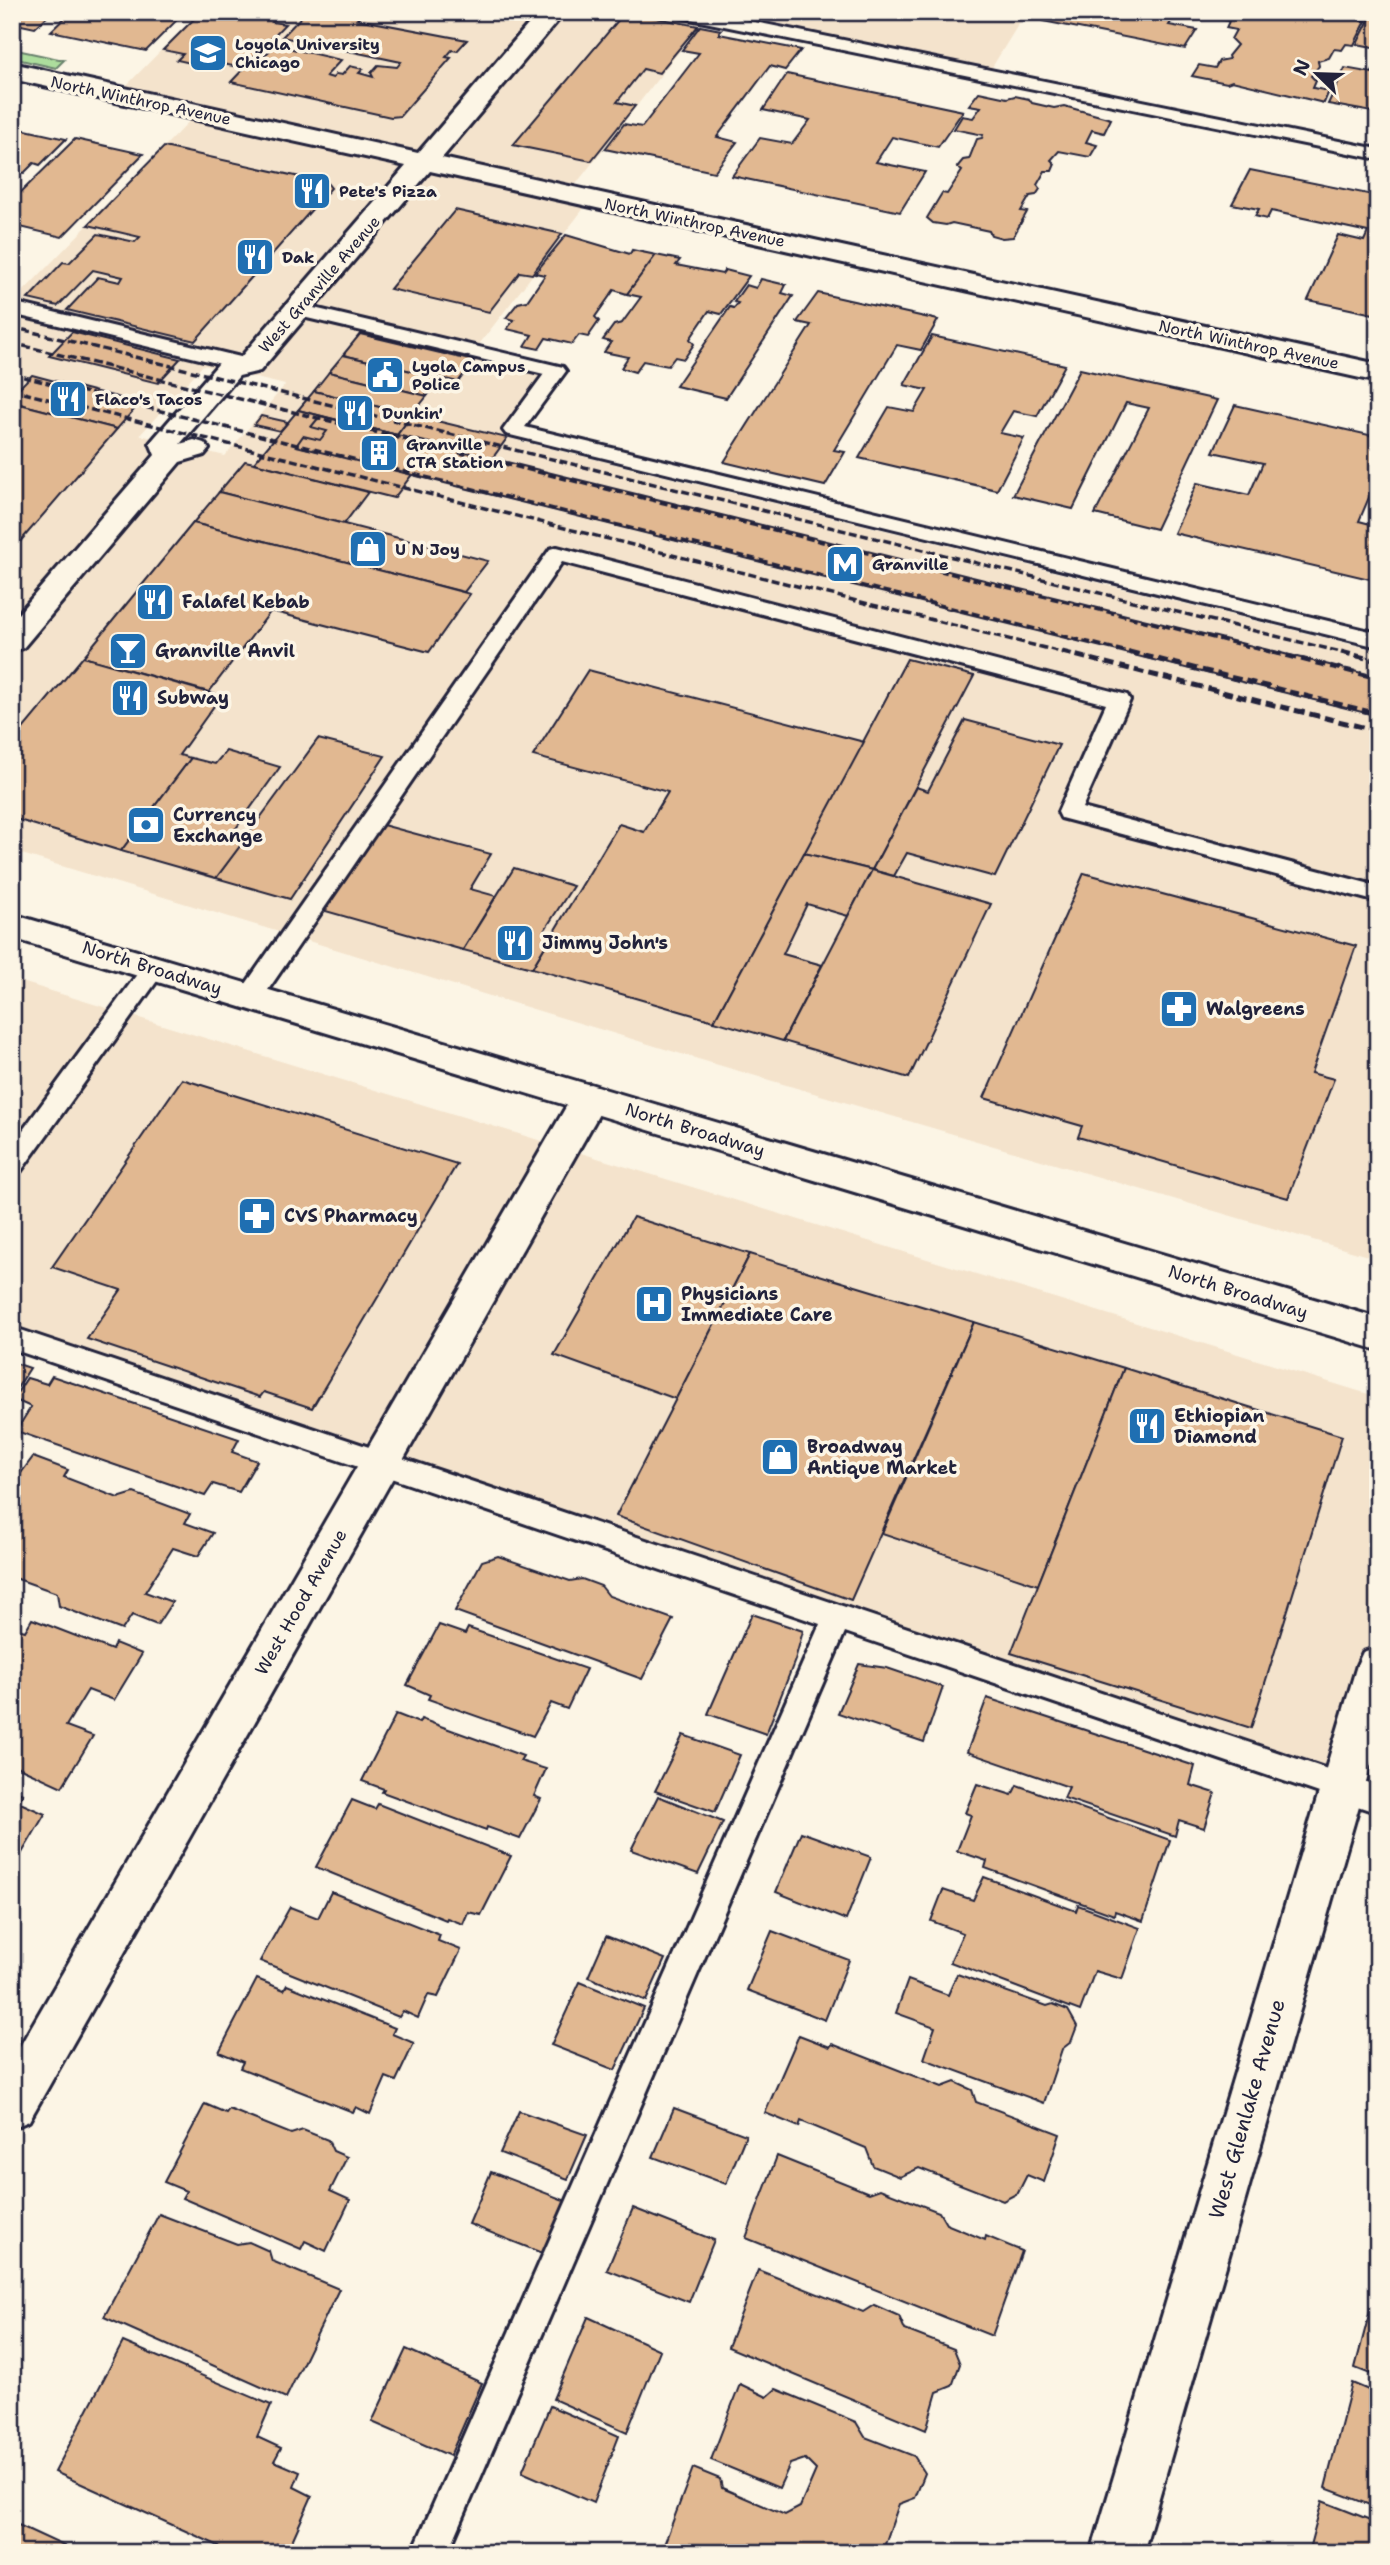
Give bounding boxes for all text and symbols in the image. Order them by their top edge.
school or university icon: Loyola University Chicago [187,32,229,74]
place label: Loyola University Chicago [235,34,380,73]
north arrow [1282,38,1352,108]
text: N [1287,56,1316,79]
street label: North Winthrop Avenue [49,71,233,130]
restaurant icon: Pete's Pizza [291,170,333,212]
place label: Pete's Pizza [339,181,437,202]
street label: North Winthrop Avenue [603,193,787,252]
street label: West Granville Avenue [254,211,385,357]
restaurant icon: Dak [234,236,276,278]
place label: Dak [282,247,314,268]
street label: North Winthrop Avenue [1157,315,1341,374]
public building icon: Lyola Campus Police [364,354,406,396]
place label: Lyola Campus Police [412,356,526,395]
restaurant icon: Flaco's Tacos [47,378,89,420]
place label: Flaco's Tacos [95,389,203,410]
restaurant icon: Dunkin' [334,392,376,434]
place label: Dunkin' [382,403,443,424]
building icon: Granville CTA Station [358,432,400,474]
place label: Granville CTA Station [406,434,504,473]
shop icon: U N Joy [347,528,389,570]
place label: U N Joy [395,539,460,560]
metro station icon: Granville [824,543,866,585]
place label: Granville [872,554,949,575]
restaurant icon: Falafel Kebab [134,581,176,623]
place label: Falafel Kebab [182,590,310,614]
bar icon: Granville Anvil [107,630,149,672]
place label: Granville Anvil [155,639,295,663]
restaurant icon: Subway [109,677,151,719]
place label: Subway [157,686,229,710]
place label: Currency Exchange [173,803,263,848]
bank icon: Currency Exchange [125,804,167,846]
restaurant icon: Jimmy John's [494,922,536,964]
place label: Jimmy John's [542,931,668,955]
street label: North Broadway [79,935,225,1001]
pharmacy icon: Walgreens [1158,988,1200,1030]
place label: Walgreens [1206,997,1305,1021]
street label: North Broadway [622,1097,768,1163]
pharmacy icon: CVS Pharmacy [236,1195,278,1237]
place label: CVS Pharmacy [284,1204,418,1228]
street label: North Broadway [1165,1259,1311,1325]
place label: Physicians Immediate Care [681,1282,833,1327]
hospital icon: Physicians Immediate Care [633,1283,675,1325]
place label: Ethiopian Diamond [1174,1404,1264,1449]
restaurant icon: Ethiopian Diamond [1126,1405,1168,1447]
place label: Broadway Antique Market [807,1435,957,1480]
shop icon: Broadway Antique Market [759,1436,801,1478]
street label: West Hood Avenue [249,1525,353,1679]
street label: West Glenlake Avenue [1202,1996,1292,2222]

